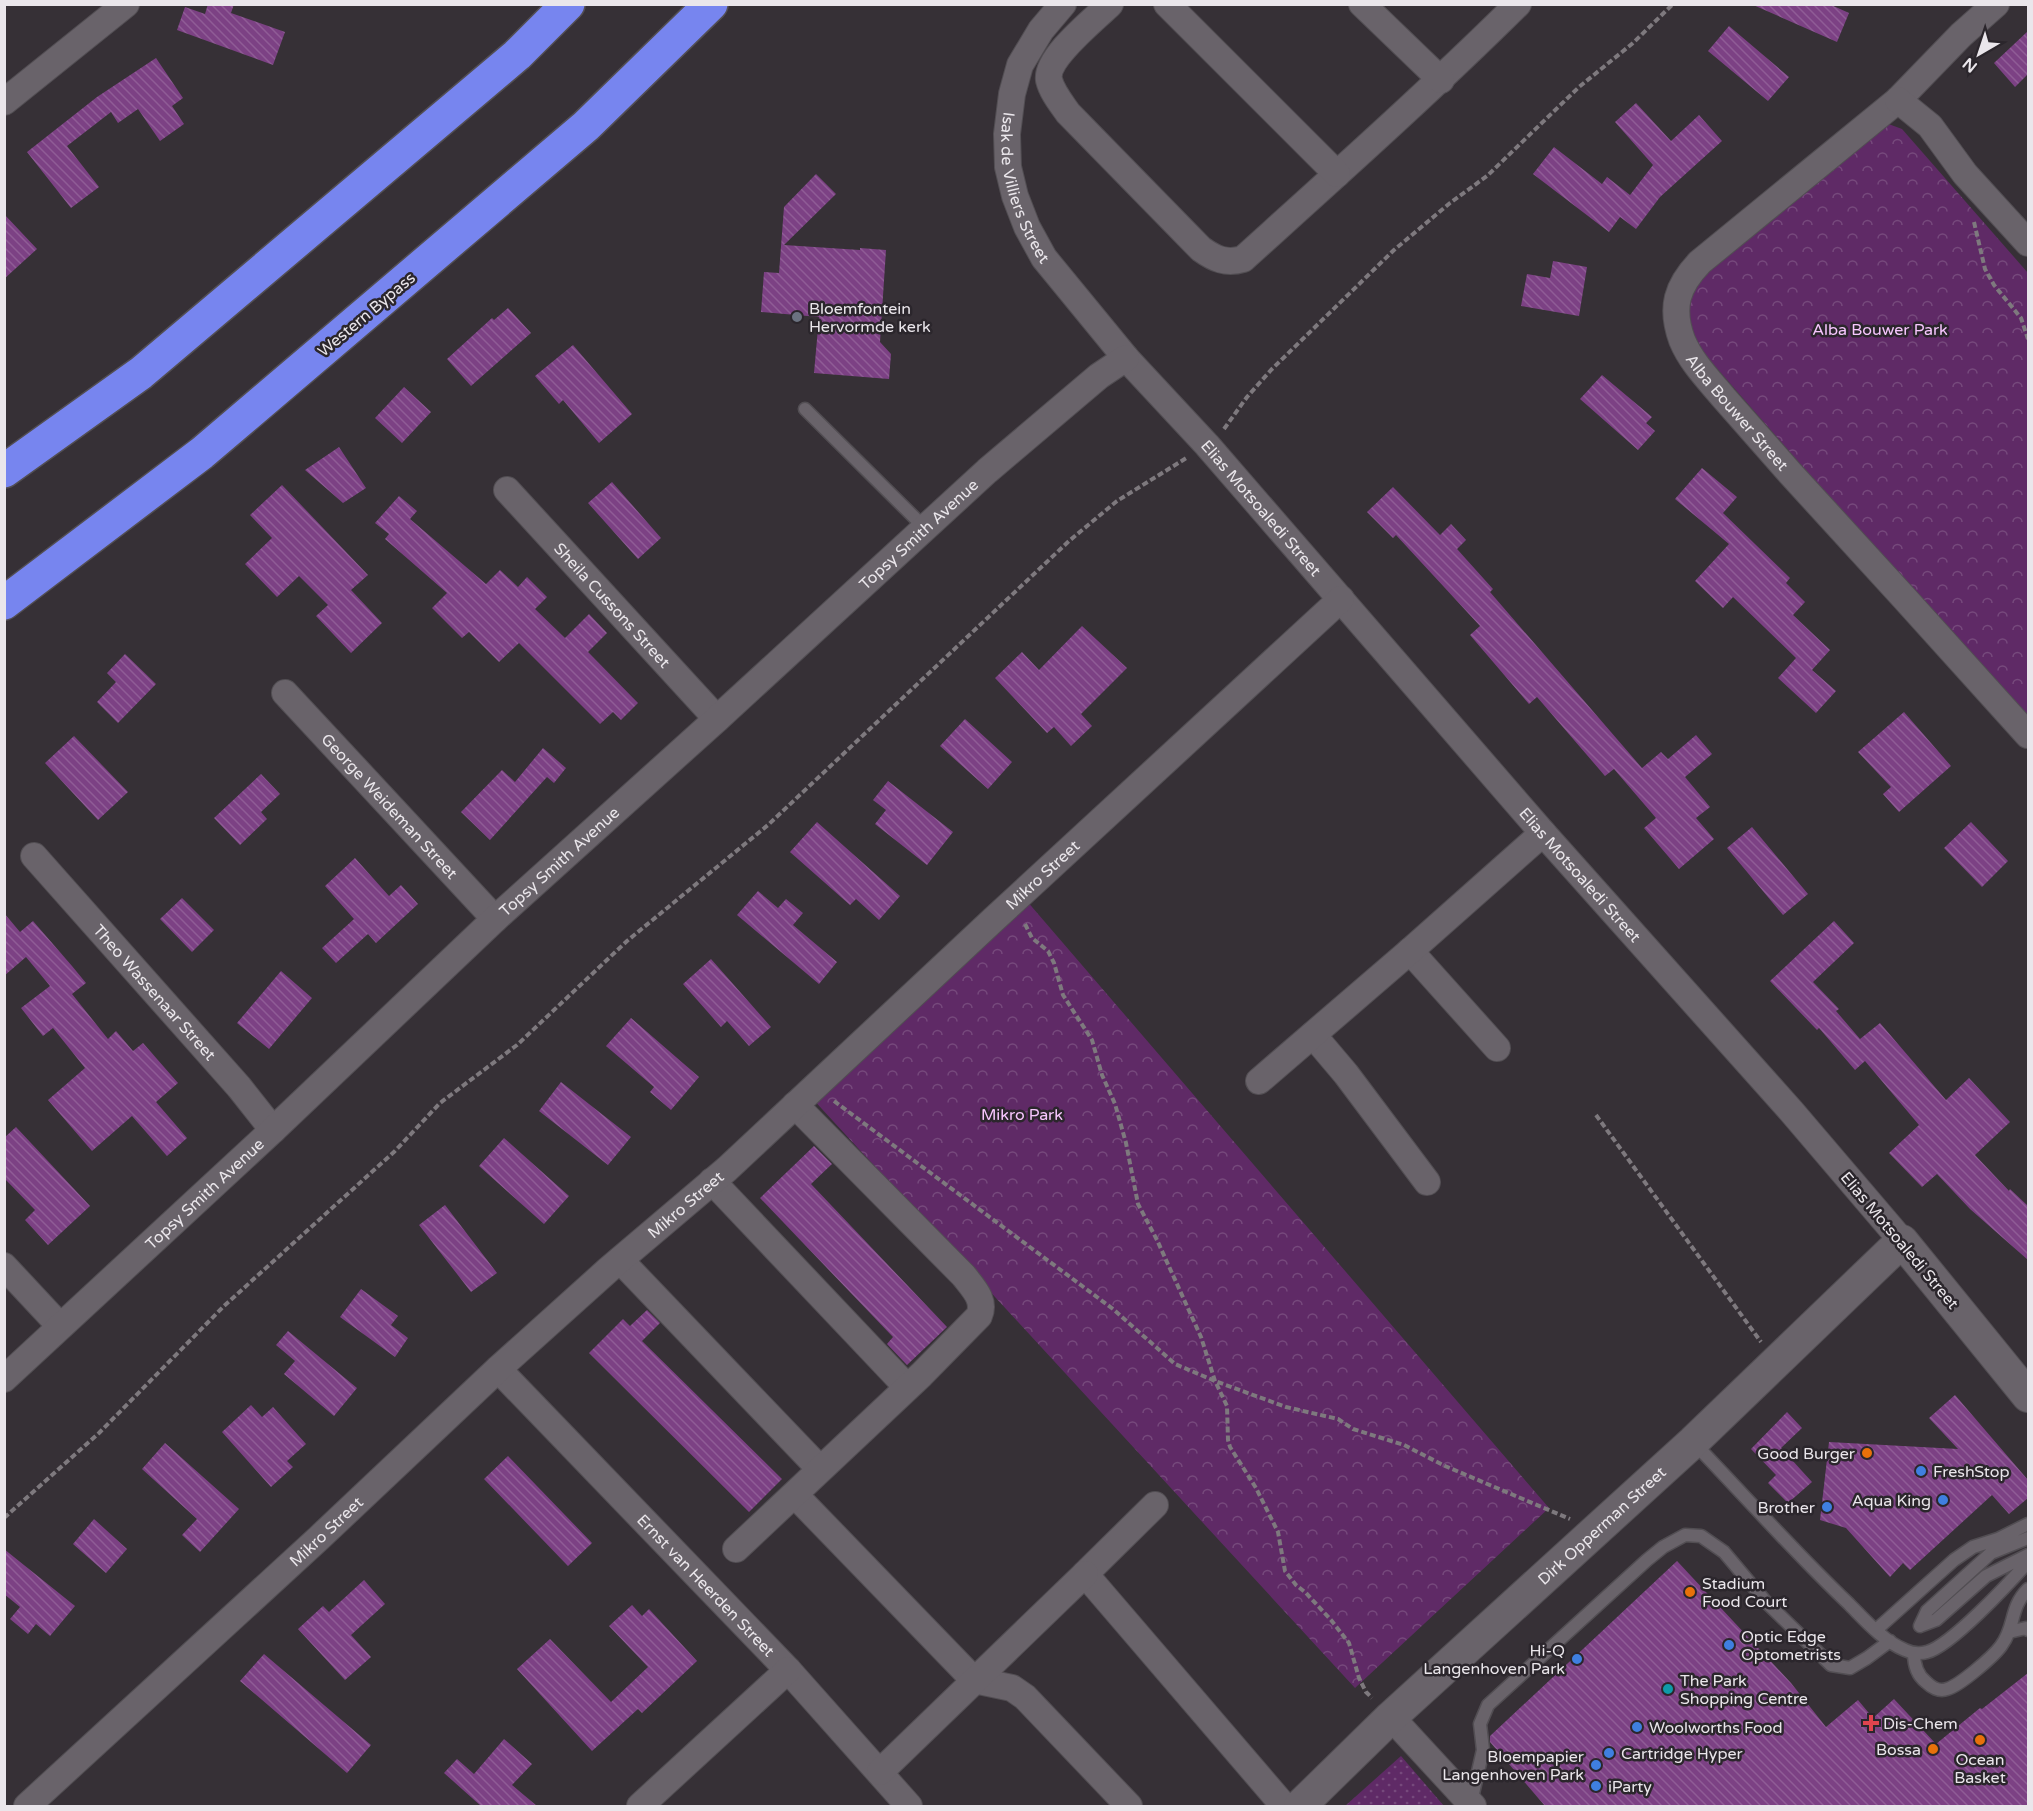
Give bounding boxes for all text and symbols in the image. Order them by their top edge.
north arrow [1949,24,2009,84]
text: N [1959,53,1981,77]
street label: Isak de Villiers Street [996,111,1053,268]
street label: Western Bypass [314,268,419,361]
place label: Bloemfontein Hervormde kerk [809,299,931,337]
marker: Bloemfontein Hervormde kerk [790,310,804,324]
park label: Alba Bouwer Park [1812,320,1948,340]
street label: Alba Bouwer Street [1681,351,1792,475]
street label: Elias Motsoaledi Street [1196,436,1325,581]
street label: Topsy Smith Avenue [855,475,983,595]
street label: Sheila Cussons Street [549,539,674,672]
street label: George Weideman Street [317,730,462,883]
street label: Topsy Smith Avenue [496,803,624,921]
street label: Elias Motsoaledi Street [1514,804,1645,947]
street label: Mikro Street [1002,836,1084,914]
street label: Theo Wassenaar Street [88,921,220,1065]
park label: Mikro Park [981,1105,1063,1125]
street label: Topsy Smith Avenue [141,1134,269,1254]
street label: Mikro Street [644,1167,728,1243]
street label: Elias Motsoaledi Street [1836,1168,1963,1314]
place label: Good Burger [1757,1444,1856,1464]
marker: Good Burger [1860,1446,1874,1460]
place label: FreshStop [1933,1462,2010,1482]
street label: Dirk Opperman Street [1534,1463,1671,1590]
marker: FreshStop [1914,1464,1928,1478]
place label: Aqua King [1852,1491,1931,1511]
street label: Mikro Street [286,1493,368,1571]
marker: Aqua King [1936,1493,1950,1507]
place label: Brother [1757,1498,1816,1518]
marker: Brother [1820,1500,1834,1514]
street label: Ernst van Heerden Street [632,1510,779,1661]
place label: Stadium Food Court [1702,1574,1787,1612]
marker: Stadium Food Court [1683,1585,1697,1599]
place label: Optic Edge Optometrists [1741,1627,1841,1665]
marker: Optic Edge Optometrists [1722,1638,1736,1652]
place label: Hi-Q Langenhoven Park [1423,1641,1565,1679]
marker: Hi-Q Langenhoven Park [1570,1652,1584,1666]
place label: The Park Shopping Centre [1680,1671,1808,1709]
marker: The Park Shopping Centre [1661,1682,1675,1696]
place label: Dis-Chem [1883,1714,1958,1734]
marker: Dis-Chem [1864,1716,1878,1730]
place label: Woolworths Food [1649,1718,1783,1738]
marker: Woolworths Food [1630,1720,1644,1734]
marker: Ocean Basket [1973,1733,1987,1747]
place label: Bossa [1876,1740,1921,1760]
marker: Bossa [1926,1742,1940,1756]
place label: Cartridge Hyper [1621,1744,1744,1764]
marker: Cartridge Hyper [1602,1746,1616,1760]
place label: Bloempapier Langenhoven Park [1442,1747,1585,1785]
place label: Ocean Basket [1954,1750,2006,1788]
marker: Bloempapier Langenhoven Park [1589,1758,1603,1772]
place label: iParty [1608,1777,1652,1797]
marker: iParty [1589,1779,1603,1793]

